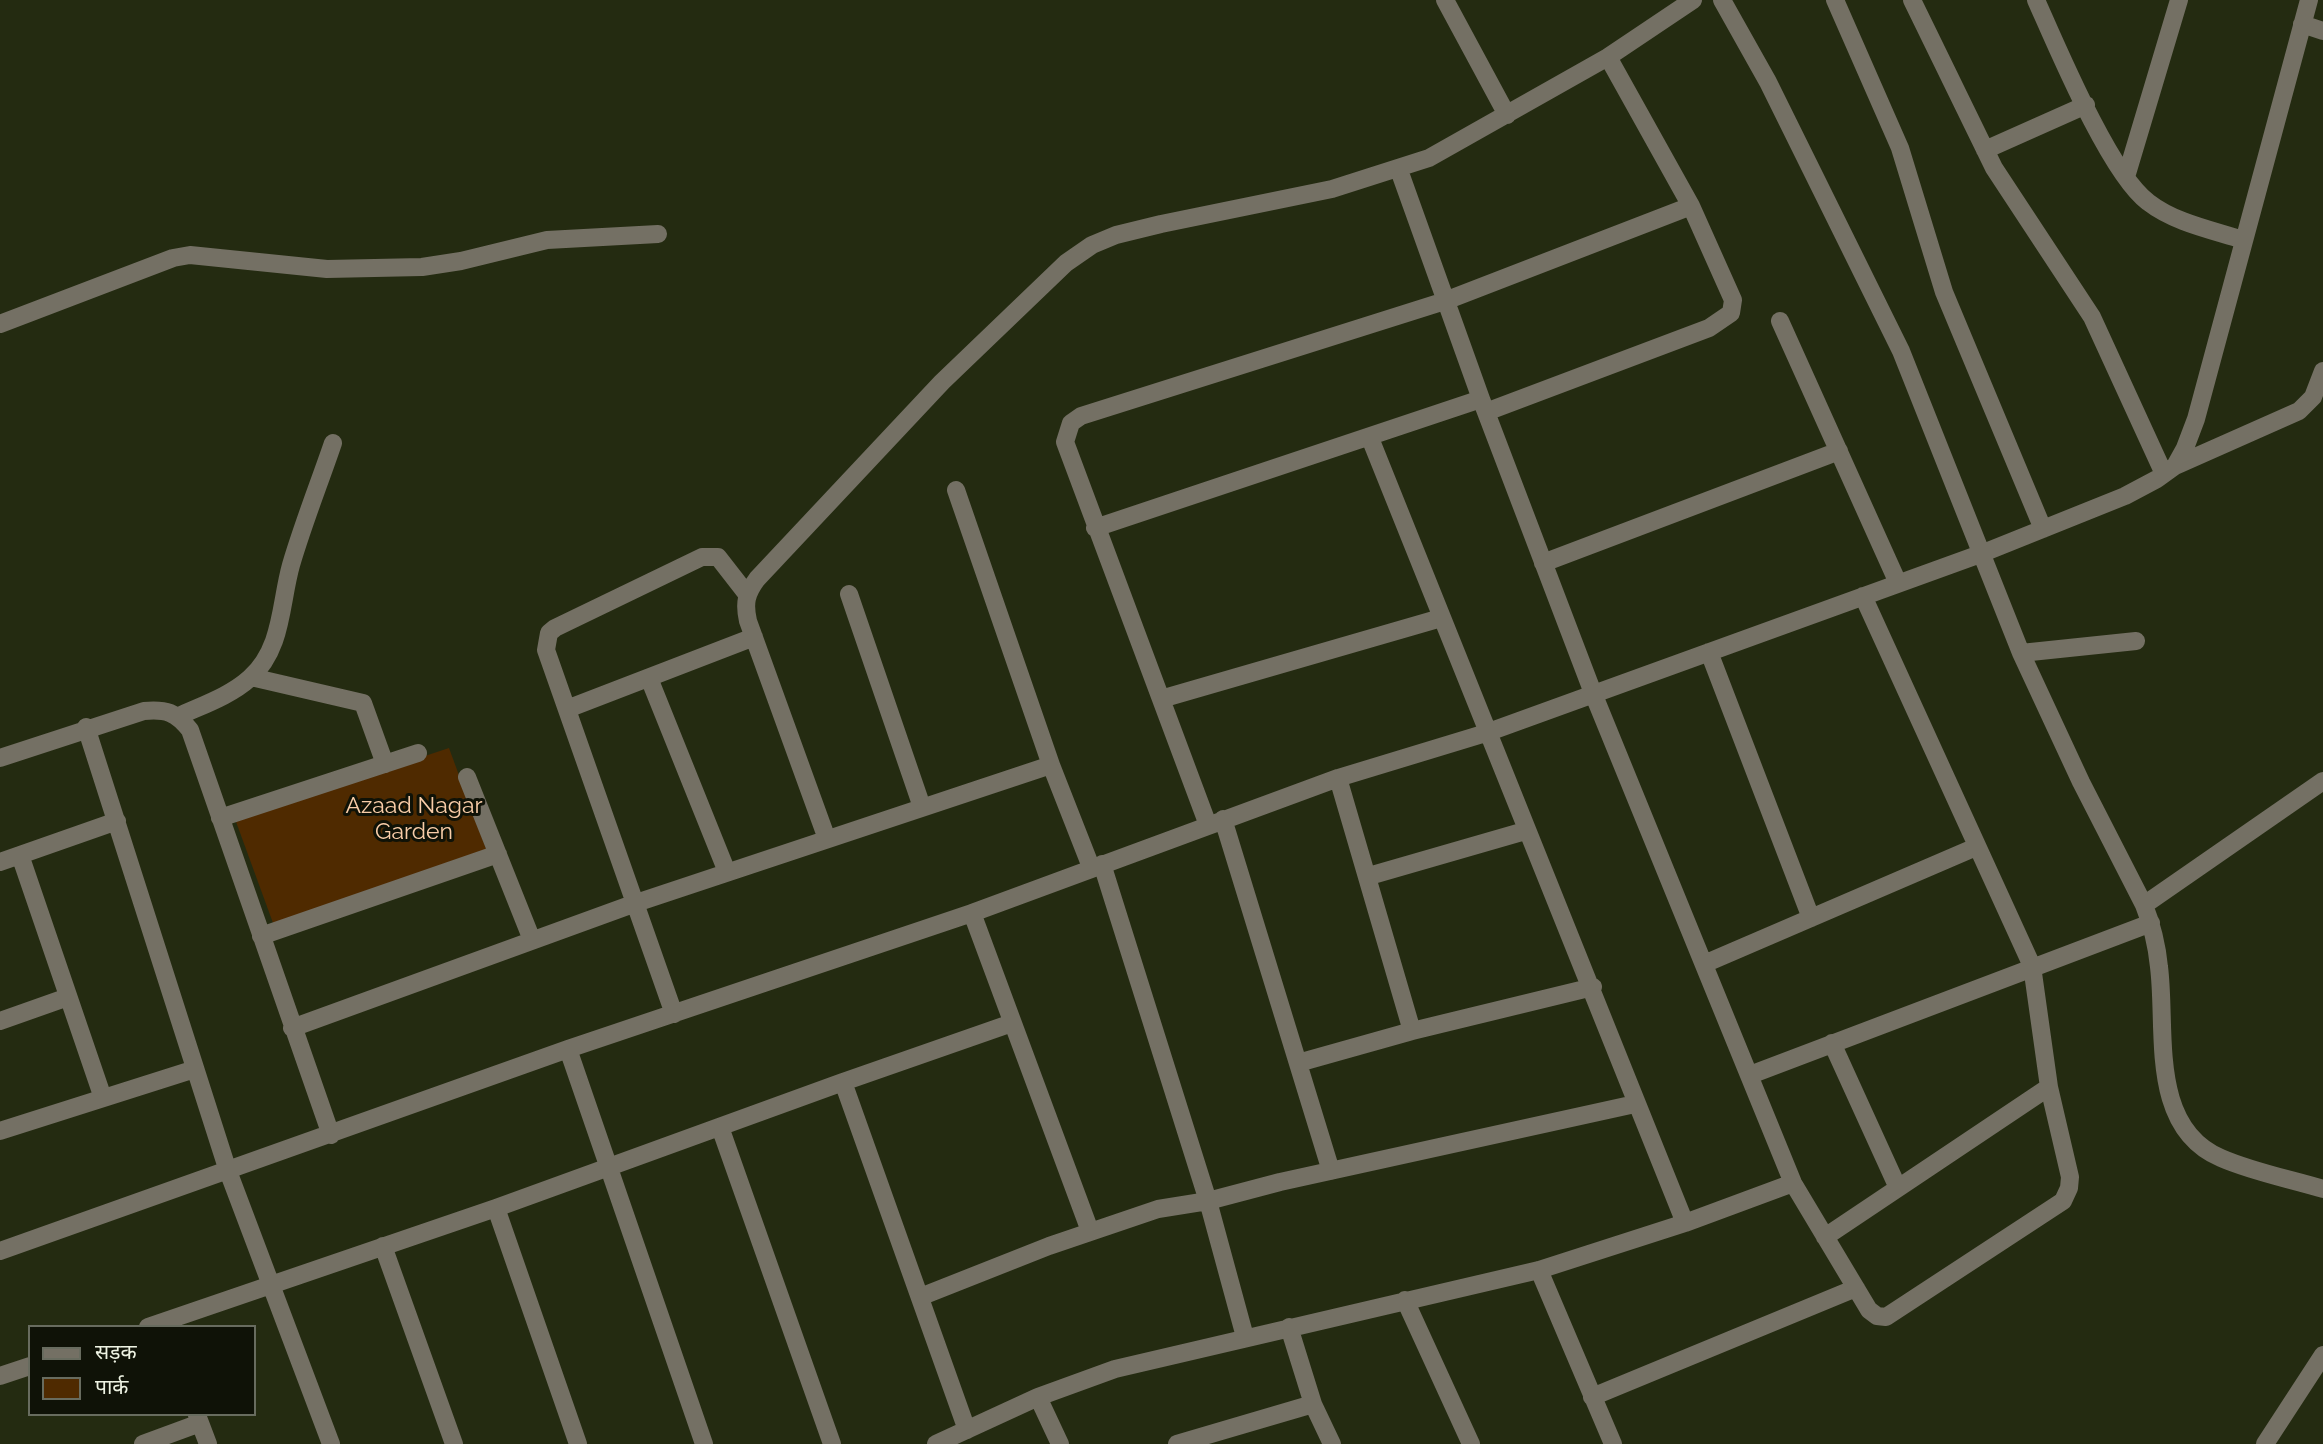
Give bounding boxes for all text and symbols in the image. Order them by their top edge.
park label: Azaad Nagar Garden [345,792,483,846]
legend [28,1325,256,1416]
text: सड़क [95,1339,137,1364]
text: पार्क [95,1374,129,1399]

